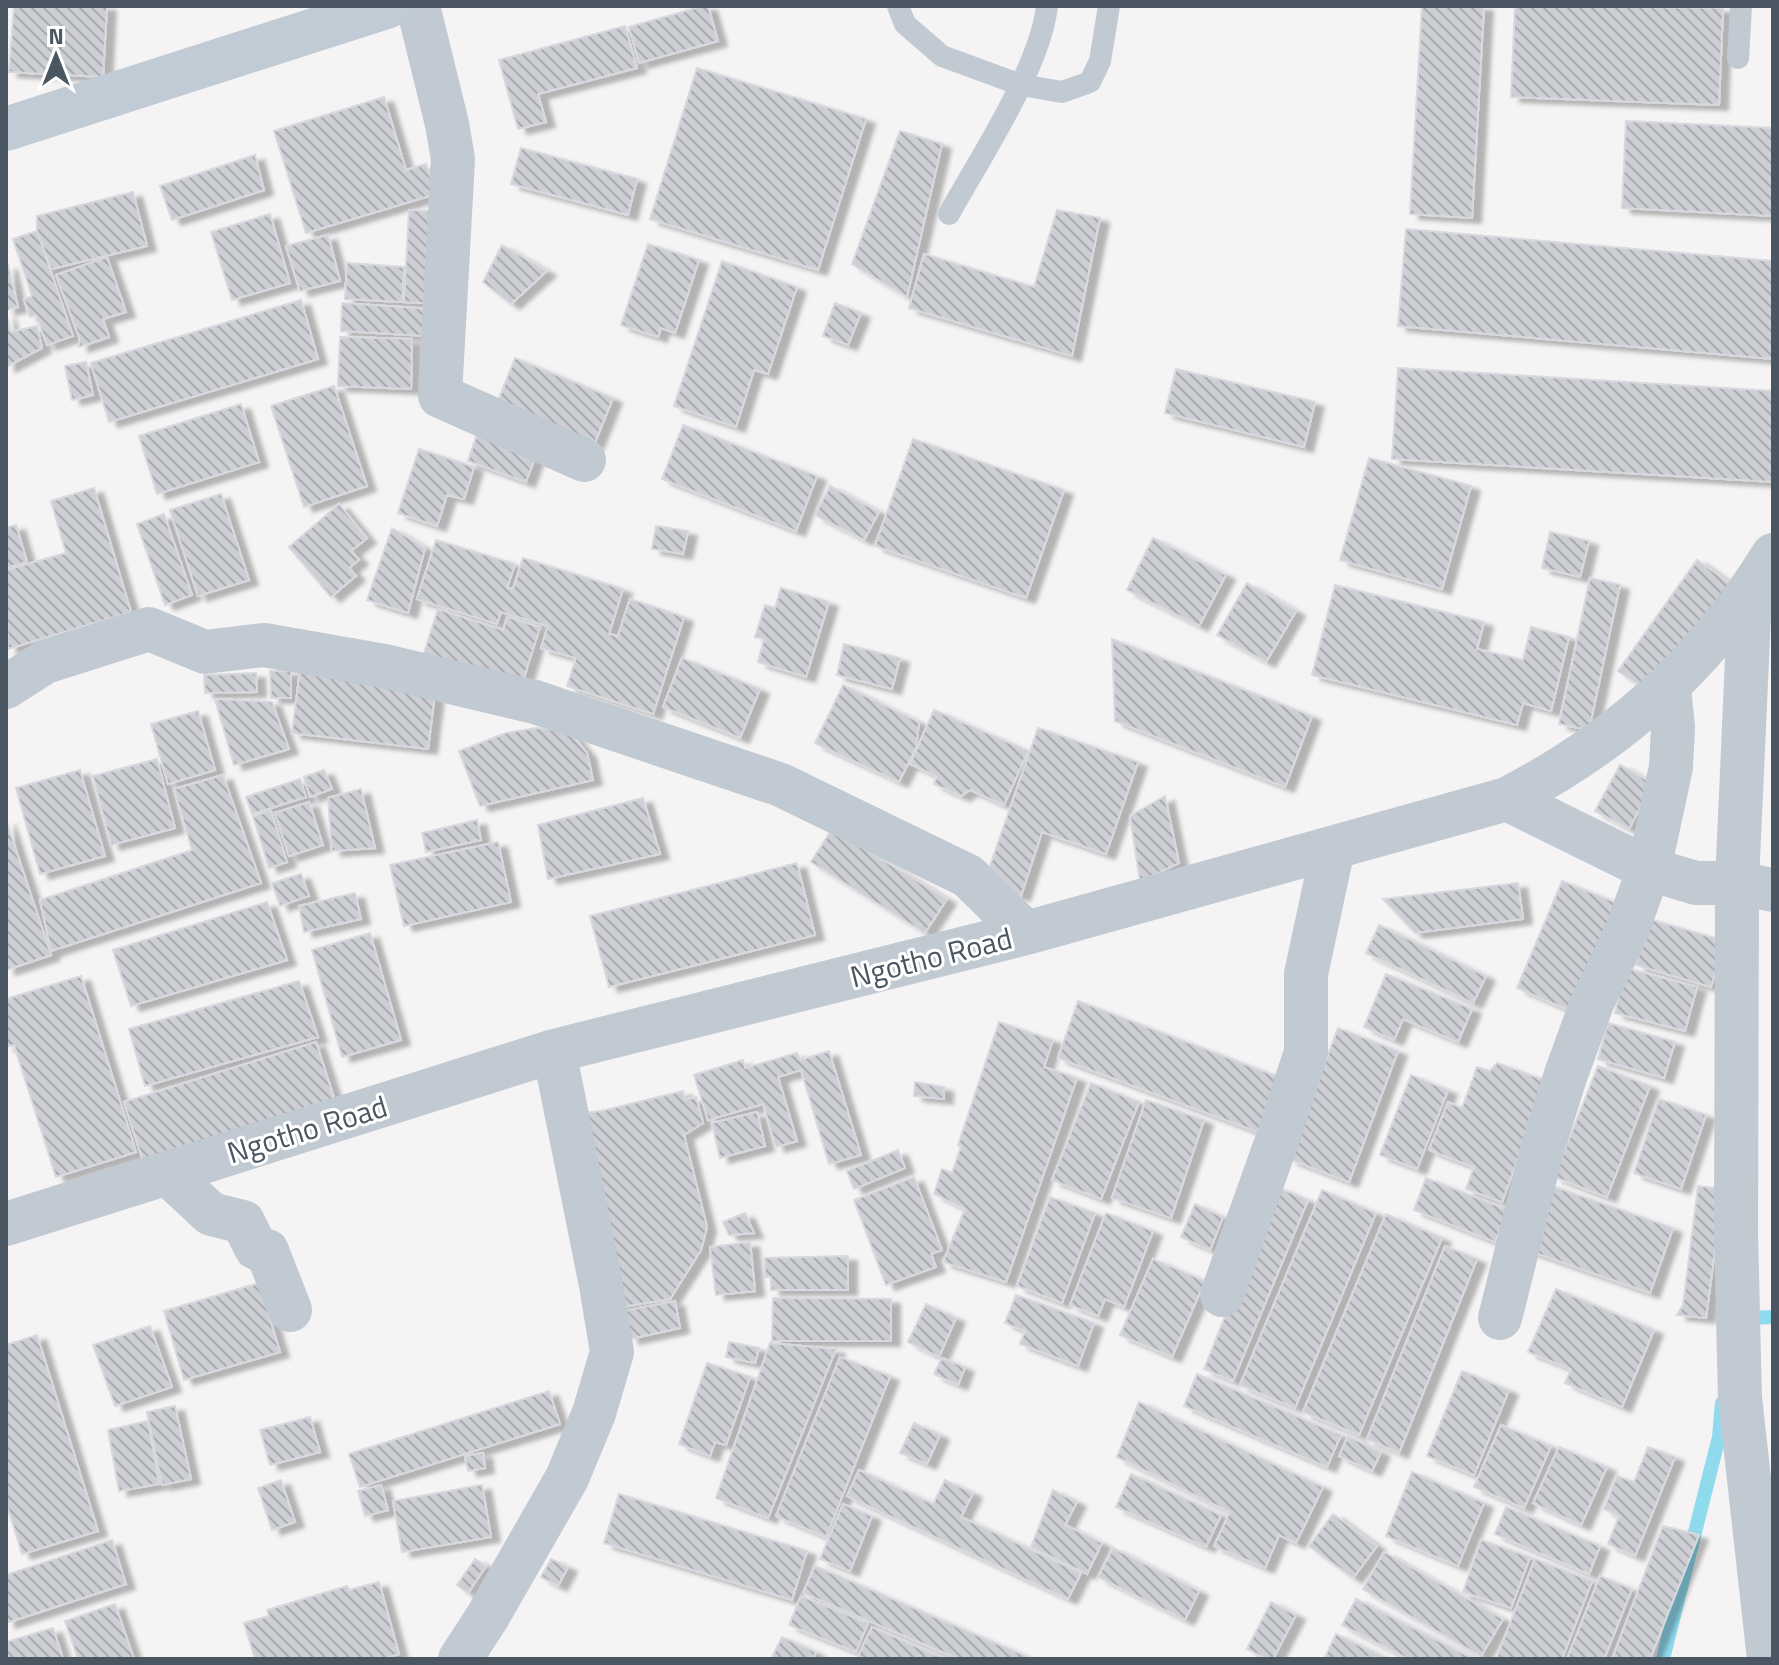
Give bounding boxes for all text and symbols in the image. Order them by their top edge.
north arrow [16,16,96,96]
text: N [48,19,64,53]
street label: Ngotho Road [845,915,1017,999]
street label: Ngotho Road [221,1083,393,1175]

